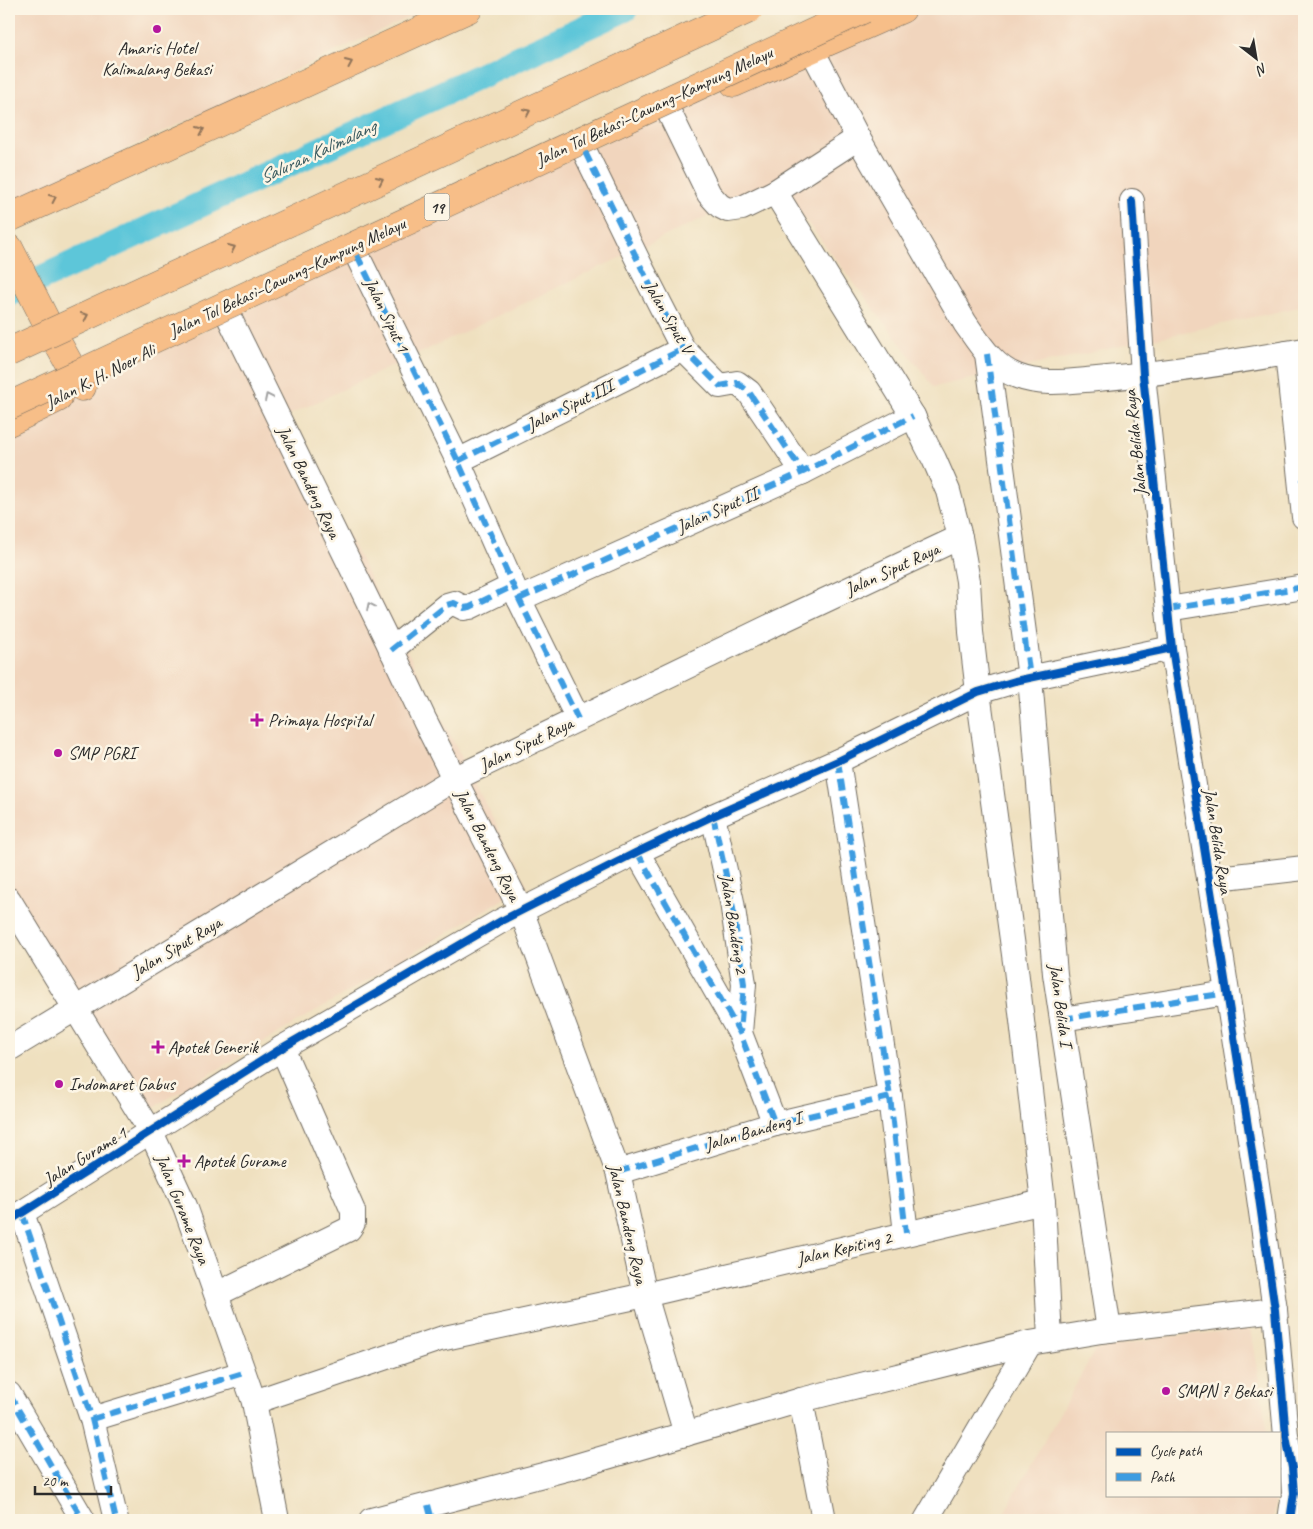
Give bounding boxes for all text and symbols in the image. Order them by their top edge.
marker: Amaris Hotel Kalimalang Bekasi [151,23,163,35]
north arrow [1230,32,1280,82]
place label: Amaris Hotel Kalimalang Bekasi [102,37,214,80]
street label: Jalan Tol Bekasi–Cawang–Kampung Melayu [531,41,777,171]
one-way arrow [344,58,353,69]
text: N [1252,59,1271,79]
one-way arrow [522,107,531,118]
water label: Saluran Kalimalang [256,113,382,189]
one-way arrow [196,125,205,136]
one-way arrow [375,176,384,186]
one-way arrow [48,193,57,204]
road number: 19 [424,193,450,220]
street label: Jalan Tol Bekasi–Cawang–Kampung Melayu [164,212,410,342]
one-way arrow [227,244,236,254]
street label: Jalan Siput 1 [359,273,415,357]
street label: Jalan Siput V [639,276,700,360]
one-way arrow [80,312,89,323]
street label: Jalan K. H. Noer Ali [41,338,161,414]
street label: Jalan Siput III [522,373,620,436]
street label: Jalan Belida Raya [1118,388,1152,498]
one-way arrow [264,393,274,402]
street label: Jalan Bandeng Raya [272,421,346,543]
street label: Jalan Siput II [672,481,764,538]
street label: Jalan Siput Raya [841,537,944,601]
one-way arrow [366,602,376,611]
place label: Primaya Hospital [268,709,375,731]
street label: Jalan Siput Raya [475,711,578,777]
marker: Primaya Hospital [250,713,264,727]
place label: SMP PGRI [68,742,139,764]
marker: SMP PGRI [52,747,64,759]
street label: Jalan Bandeng Raya [450,784,526,906]
street label: Jalan Belida Raya [1199,785,1237,897]
street label: Jalan Bandeng 2 [715,872,753,977]
street label: Jalan Siput Raya [126,911,226,983]
street label: Jalan Belida I [1044,961,1078,1052]
place label: Apotek Generik [168,1036,259,1058]
marker: Apotek Generik [152,1041,164,1053]
place label: Indomaret Gabus [69,1073,177,1095]
marker: Indomaret Gabus [53,1078,65,1090]
street label: Jalan Bandeng I [701,1106,808,1156]
street label: Jalan Gurame 1 [38,1121,132,1191]
street label: Jalan Gurame Raya [151,1150,216,1268]
place label: Apotek Gurame [194,1150,287,1172]
marker: Apotek Gurame [178,1155,190,1167]
street label: Jalan Bandeng Raya [603,1161,653,1288]
street label: Jalan Kepiting 2 [794,1226,895,1270]
place label: SMPN 7 Bekasi [1176,1380,1275,1402]
marker: SMPN 7 Bekasi [1160,1385,1172,1397]
legend [1106,1432,1280,1496]
text: Cycle path [1150,1442,1202,1461]
scale bar [35,1464,111,1496]
text: Path [1150,1468,1176,1487]
text: 20 m [42,1472,69,1491]

